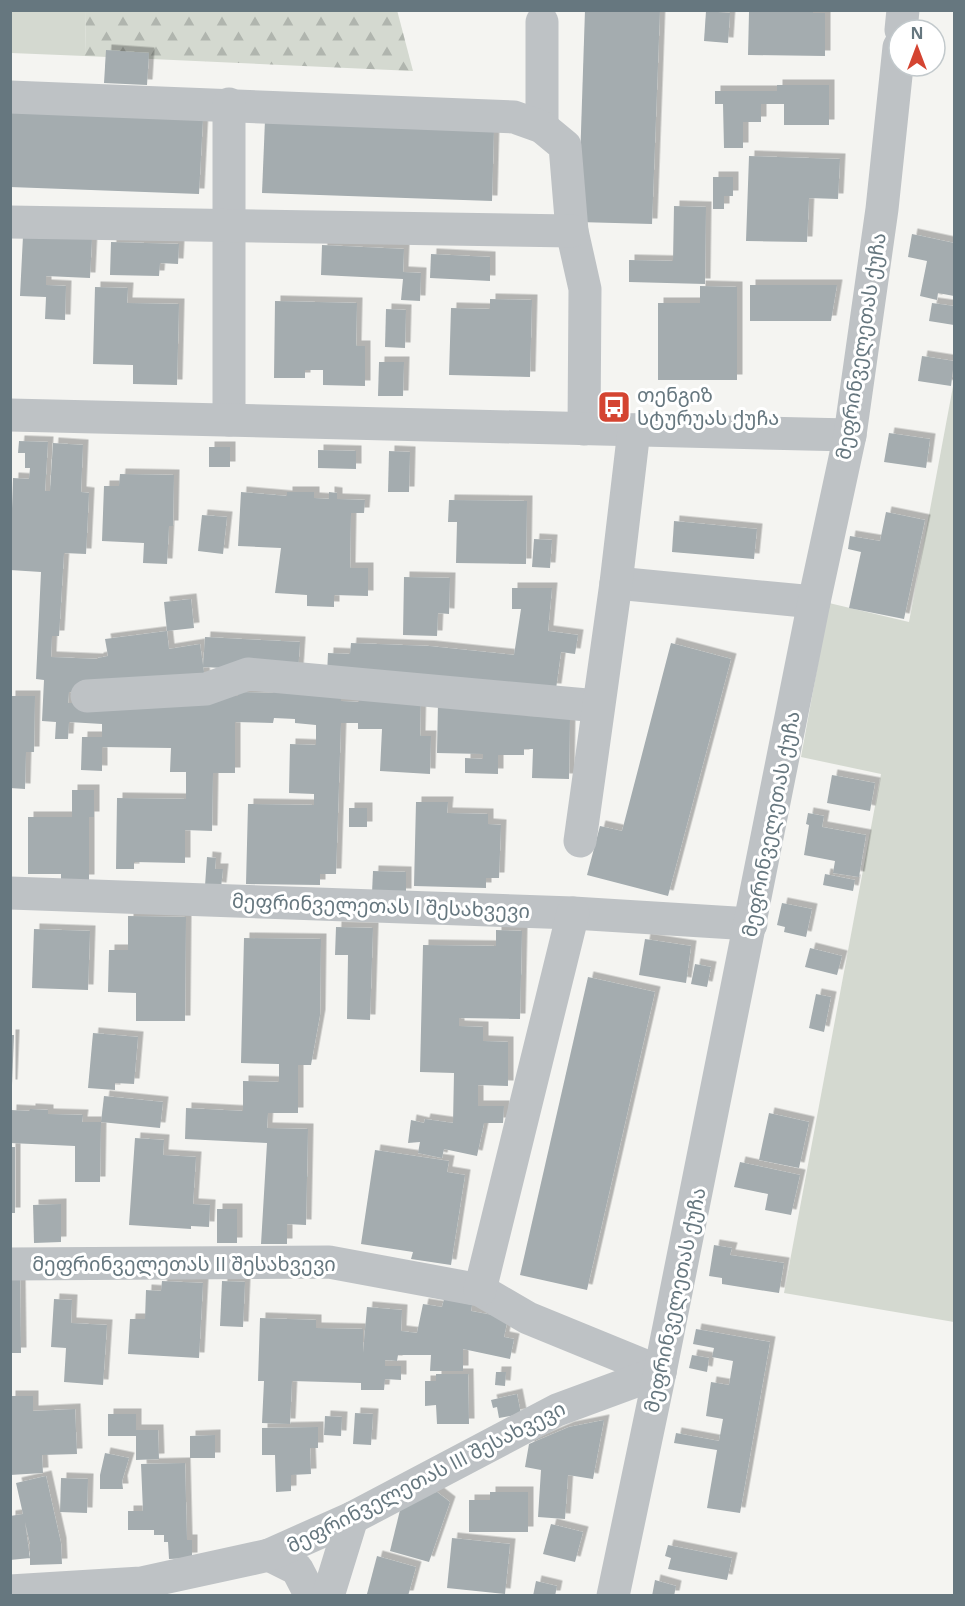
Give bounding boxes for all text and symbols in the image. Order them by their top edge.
north arrow [887,18,947,78]
text: N [910,22,924,44]
street label: მეფრინველეთას ქუჩა [829,231,892,461]
place label: თენგიზ სტურუას ქუჩა [637,381,779,431]
bus stop icon: თენგიზ სტურუას ქუჩა [596,389,632,425]
street label: მეფრინველეთას ქუჩა [735,709,806,939]
street label: მეფრინველეთას I შესახვევი [232,887,530,924]
street label: მეფრინველეთას ქუჩა [637,1185,712,1415]
street label: მეფრინველეთას II შესახვევი [32,1250,336,1277]
street label: მეფრინველეთას III შესახვევი [282,1394,570,1559]

